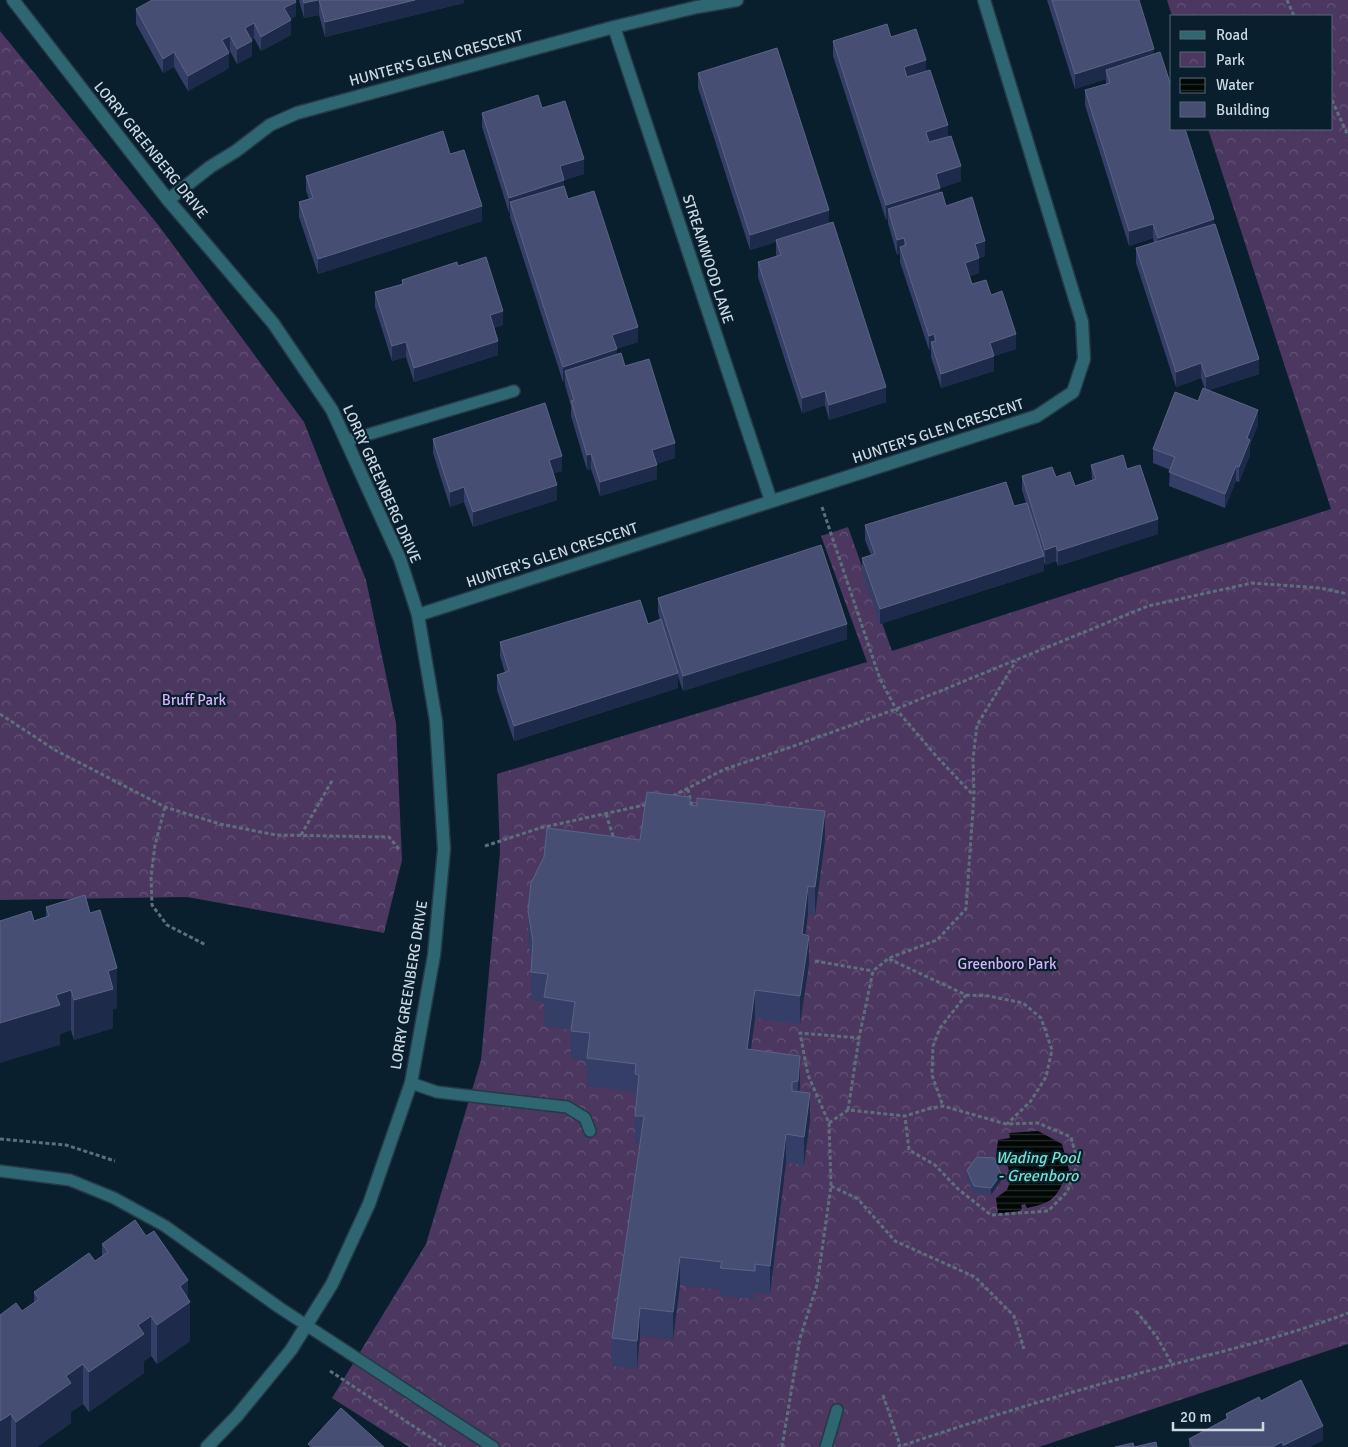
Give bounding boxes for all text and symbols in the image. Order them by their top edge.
legend [1170,15,1333,130]
street label: HUNTER'S GLEN CRESCENT [347,26,525,90]
text: Road [1216,26,1248,44]
text: Park [1216,51,1245,69]
text: Water [1216,76,1254,94]
street label: LORRY GREENBERG DRIVE [90,78,212,222]
text: Building [1216,101,1270,119]
street label: STREAMWOOD LANE [679,192,737,326]
street label: HUNTER'S GLEN CRESCENT [850,395,1027,467]
street label: LORRY GREENBERG DRIVE [339,402,425,566]
street label: HUNTER'S GLEN CRESCENT [464,519,641,591]
park label: Bruff Park [162,691,227,709]
street label: LORRY GREENBERG DRIVE [387,899,431,1071]
park label: Greenboro Park [958,955,1057,973]
water label: Wading Pool - Greenboro [996,1148,1082,1186]
scale bar [1173,1400,1263,1432]
text: 20 m [1180,1408,1211,1426]

